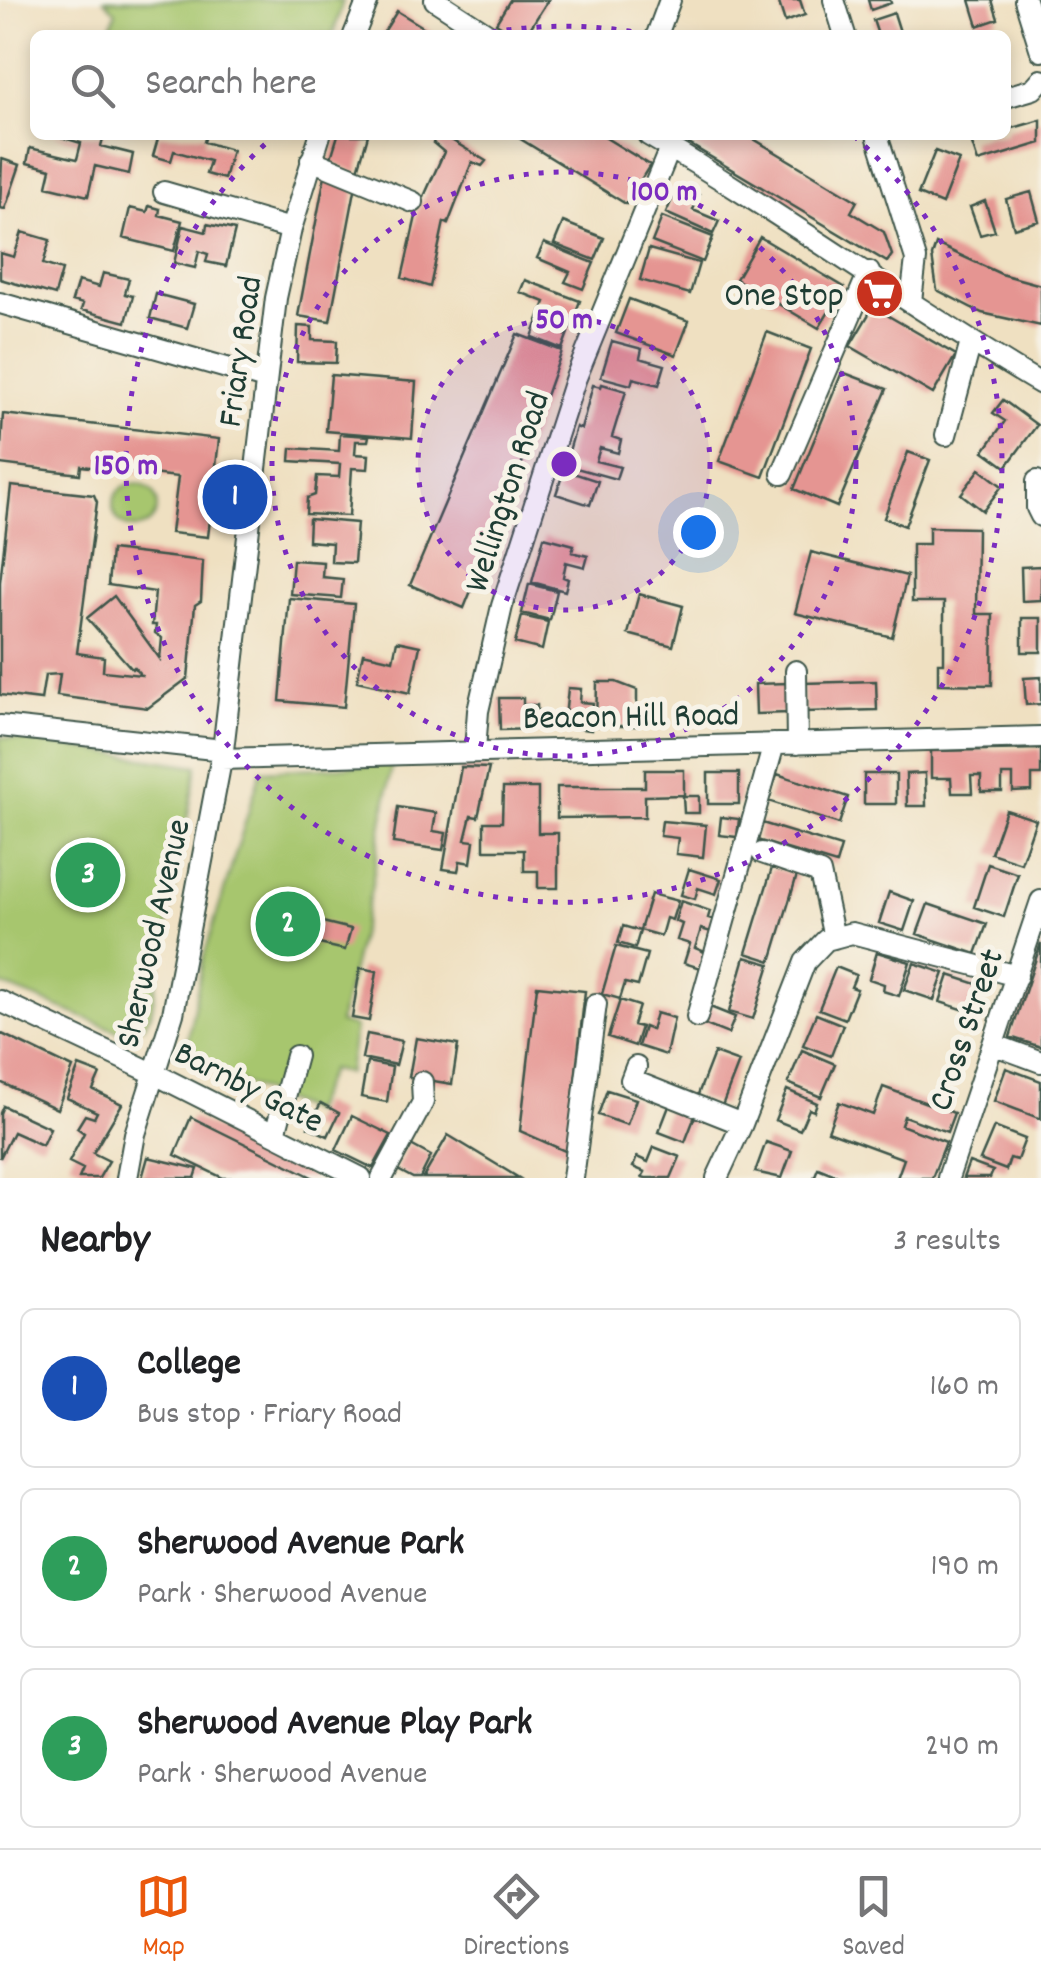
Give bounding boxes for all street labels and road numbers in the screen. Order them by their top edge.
street label: Friary Road [208,273,278,430]
street label: Wellington Road [454,386,566,599]
street label: Beacon Hill Road [522,692,740,746]
street label: Sherwood Avenue [105,815,207,1054]
street label: Cross Street [918,943,1020,1118]
street label: Barnby Gate [164,1030,331,1148]

